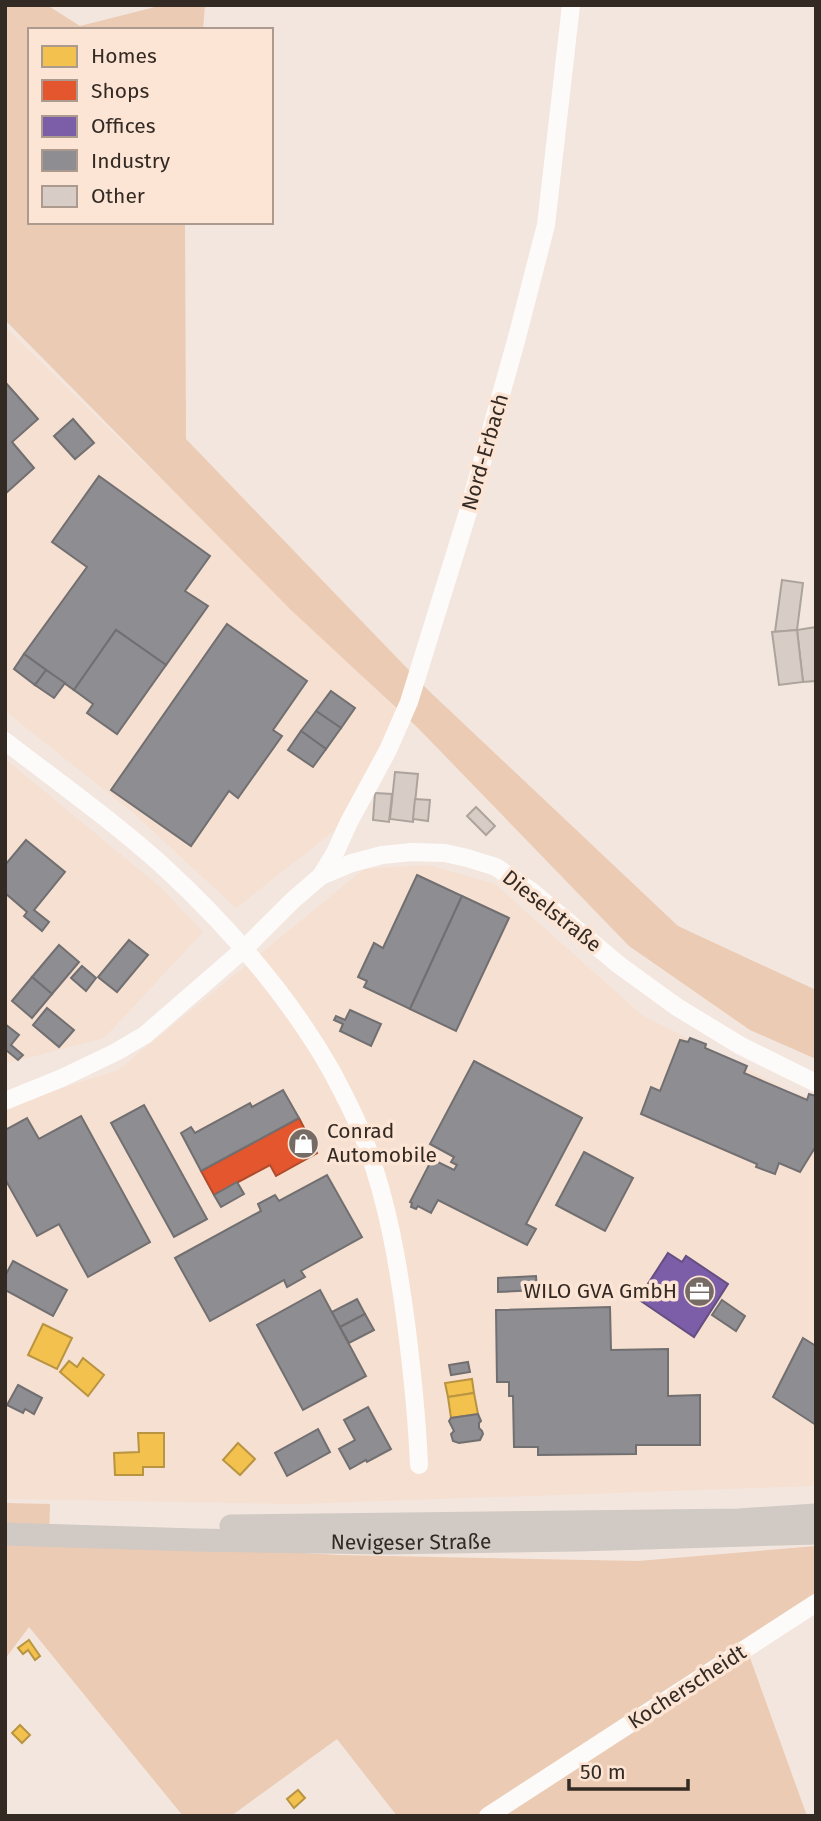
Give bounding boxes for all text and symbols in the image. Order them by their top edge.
legend [28,28,273,224]
text: Homes [91,43,157,69]
text: Shops [91,78,149,104]
text: Offices [91,113,156,139]
text: Industry [91,148,171,174]
text: Other [91,183,145,209]
street label: Nord-Erbach [456,391,514,513]
street label: Dieselstraße [497,864,607,958]
place label: Conrad Automobile [327,1118,437,1168]
shop icon: Conrad Automobile [287,1126,321,1160]
office icon: WILO GVA GmbH [683,1274,717,1308]
place label: WILO GVA GmbH [524,1278,677,1304]
street label: Nevigeser Straße [330,1528,491,1556]
street label: Kocherscheidt [623,1639,751,1735]
scale bar [569,1748,688,1792]
text: 50 m [580,1759,626,1785]

